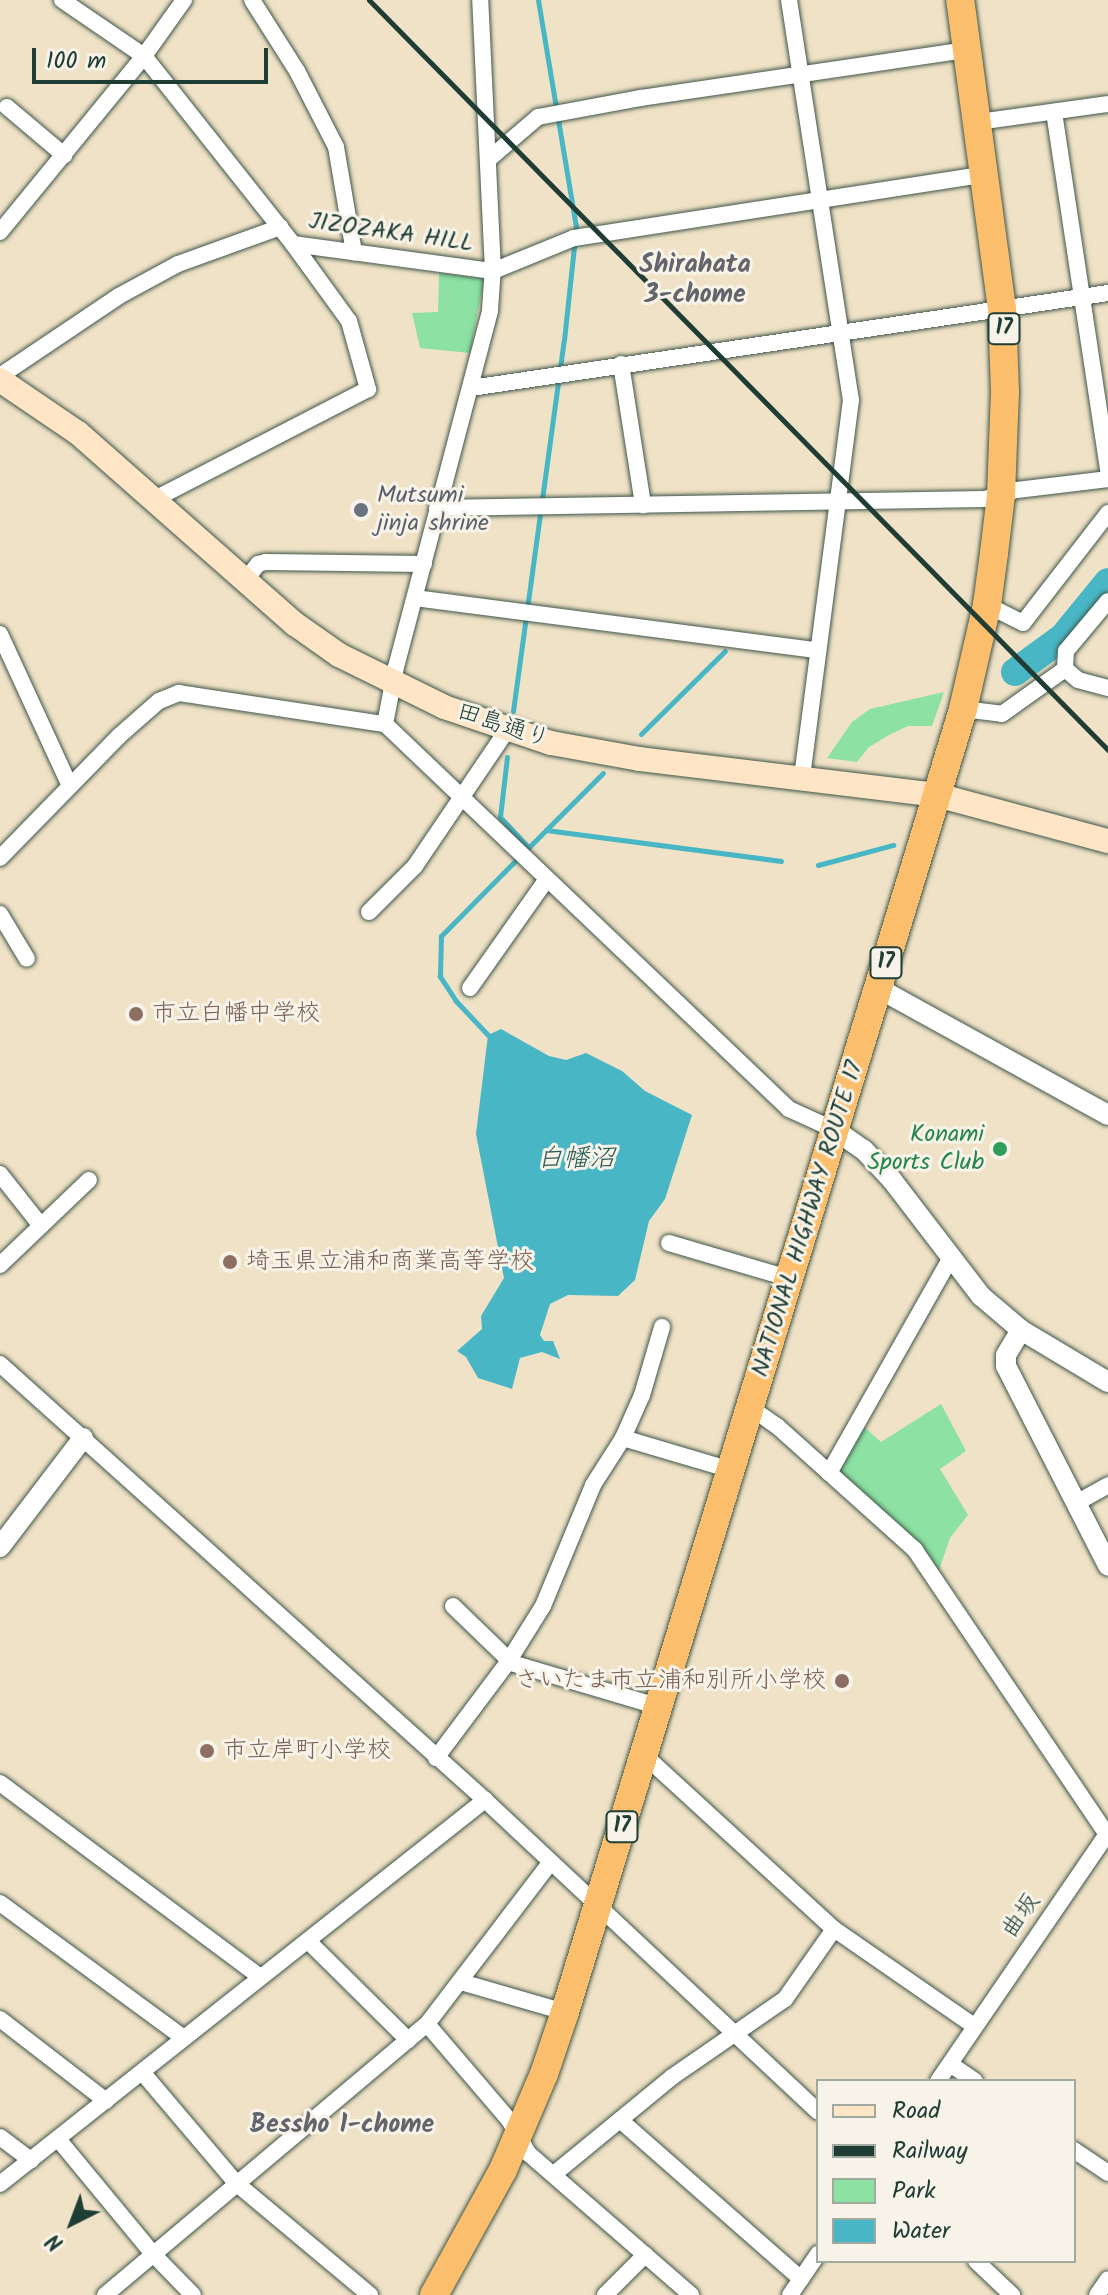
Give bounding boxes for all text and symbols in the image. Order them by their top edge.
scale bar [36,32,272,82]
text: 100 m [46,42,106,81]
street label: JIZOZAKA HILL [307,207,475,259]
district label: Shirahata 3-chome [639,250,751,312]
road number: 17 [986,311,1022,347]
place label: Mutsumi jinja shrine [377,482,489,538]
marker: Mutsumi jinja shrine [352,501,370,519]
street label: 田島通り [453,697,553,755]
road number: 17 [868,945,904,981]
place label: 市立白幡中学校 [152,1000,320,1028]
marker: 市立白幡中学校 [127,1005,145,1023]
street label: NATIONAL HIGHWAY ROUTE 17 [746,1058,870,1380]
place label: Konami Sports Club [867,1121,984,1177]
marker: Konami Sports Club [991,1140,1009,1158]
water label: 白幡沼 [537,1144,615,1176]
place label: 埼玉県立浦和商業高等学校 [246,1248,534,1276]
marker: 埼玉県立浦和商業高等学校 [221,1253,239,1271]
place label: さいたま市立浦和別所小学校 [514,1667,826,1695]
marker: さいたま市立浦和別所小学校 [833,1672,851,1690]
place label: 市立岸町小学校 [223,1737,391,1765]
marker: 市立岸町小学校 [198,1742,216,1760]
road number: 17 [604,1809,640,1845]
street label: 曲坂 [995,1888,1047,1944]
legend [816,2079,1076,2263]
text: Road [892,2092,940,2131]
district label: Bessho 1-chome [250,2110,434,2142]
text: Railway [892,2132,968,2171]
text: Park [892,2172,936,2211]
north arrow [32,2183,112,2263]
text: Water [892,2212,950,2251]
text: N [39,2224,72,2259]

